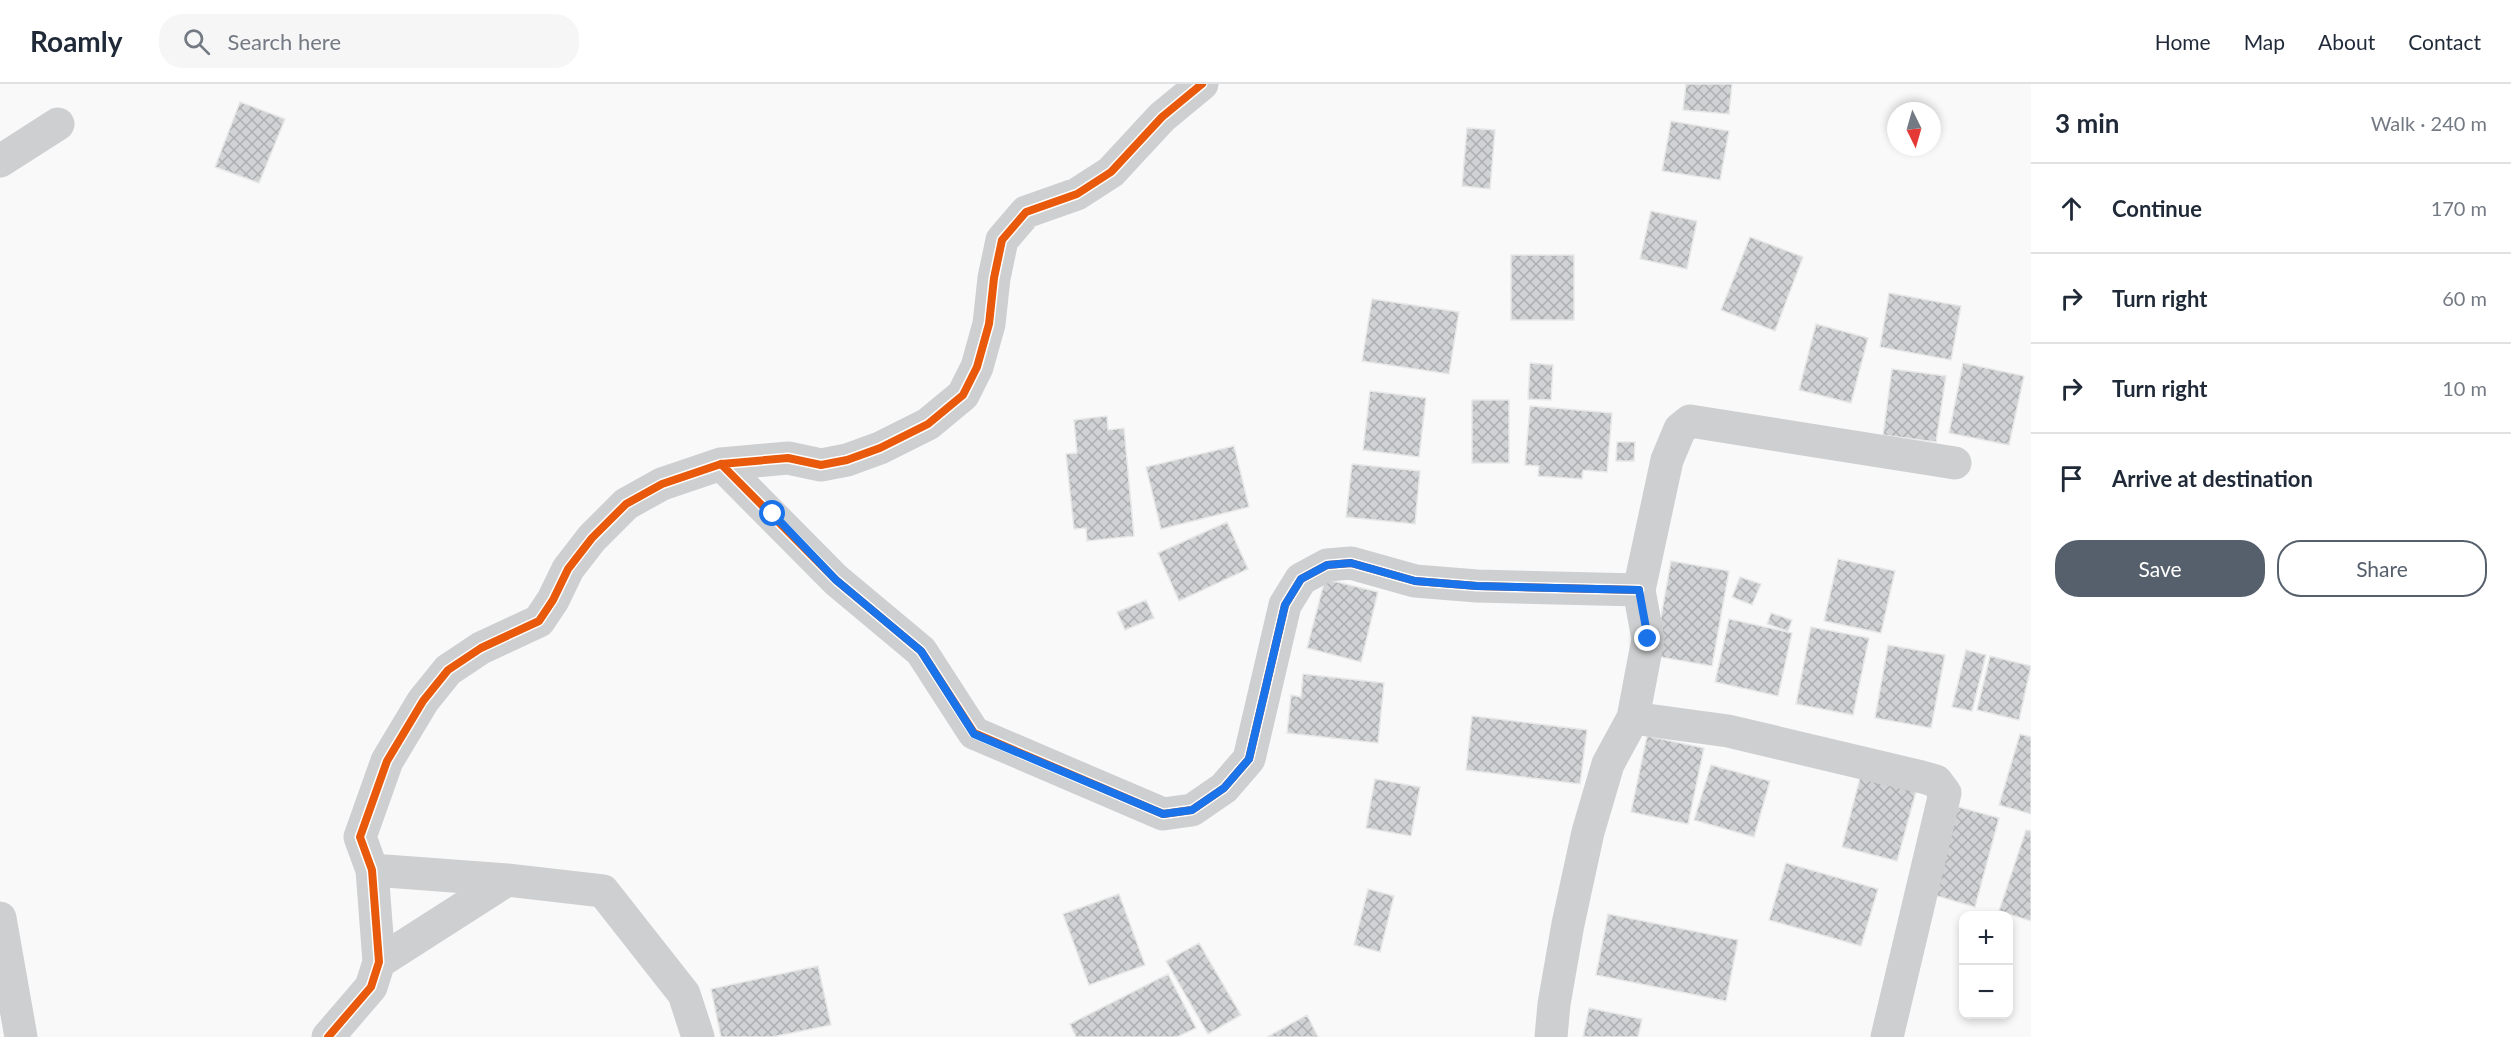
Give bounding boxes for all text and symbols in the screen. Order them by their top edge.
search box [159,14,579,68]
text: Roamly [30,24,123,58]
icon: search [180,25,213,58]
text: Search here [228,28,341,55]
text: Home [2155,29,2211,54]
text: Map [2244,29,2285,54]
text: About [2318,29,2375,54]
text: Contact [2408,29,2481,54]
north arrow [1887,102,1941,156]
text: 3 min [2055,107,2119,139]
text: Walk · 240 m [2371,111,2487,135]
icon: ahead [2055,192,2088,225]
text: Continue [2112,195,2202,222]
text: 170 m [2431,196,2487,220]
icon: right [2055,282,2088,315]
text: Turn right [2112,285,2207,312]
text: 60 m [2442,286,2487,310]
icon: right [2055,372,2088,405]
text: Turn right [2112,375,2207,402]
text: 10 m [2442,376,2487,400]
icon: arrive [2055,462,2088,495]
text: Arrive at destination [2112,465,2313,492]
route start [759,500,785,526]
button: Save [2055,540,2265,597]
button: Share [2277,540,2487,597]
route end [1634,625,1660,651]
map controls [1959,911,2013,1019]
button: + [1959,911,2013,965]
button: − [1959,965,2013,1019]

